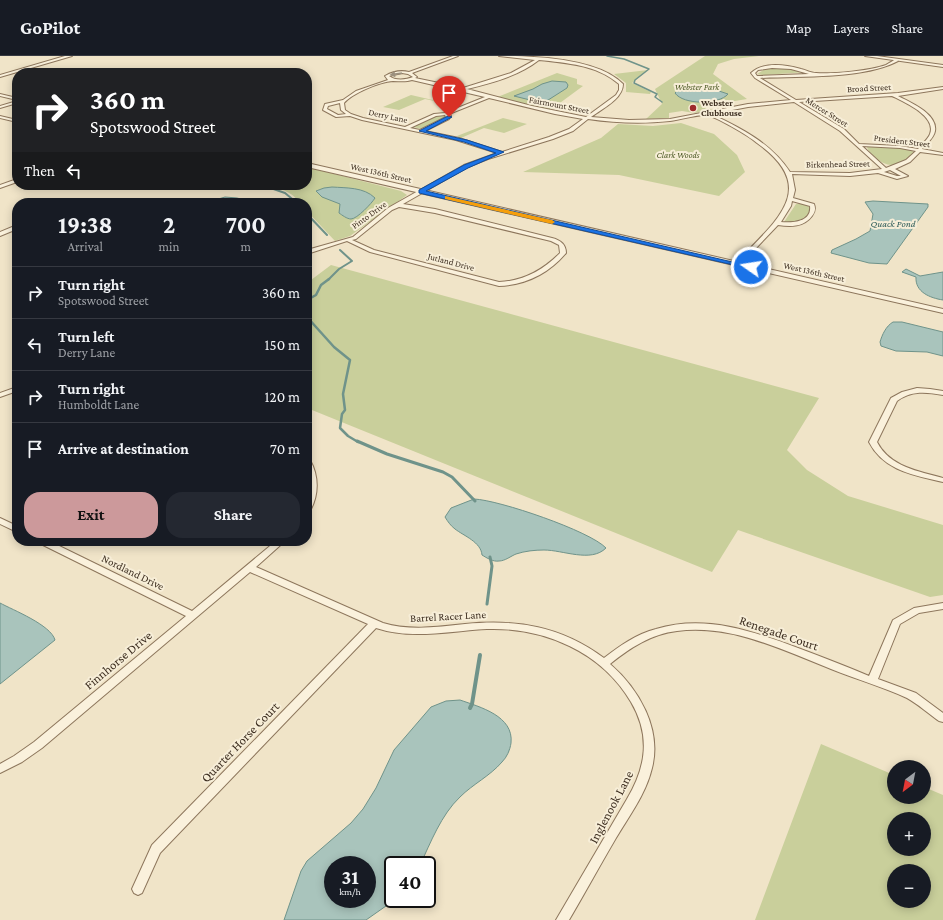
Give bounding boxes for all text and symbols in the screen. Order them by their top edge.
text: GoPilot [20,17,80,38]
text: Map [786,20,811,36]
text: Layers [833,20,870,36]
text: Share [892,20,923,36]
one-way arrow [390,71,402,77]
pin [432,76,466,117]
icon: arrive [438,82,460,104]
park label: Webster Park [675,82,720,92]
street label: Broad Street [847,82,892,94]
icon: right [24,84,76,136]
text: 360 m [90,84,165,115]
street label: Fairmount Street [528,94,591,116]
street label: Mercer Street [804,95,851,130]
place label: Webster Clubhouse [700,98,742,118]
marker: Webster Clubhouse [688,103,698,113]
street label: Derry Lane [368,107,408,125]
text: Spotswood Street [90,117,216,137]
street label: President Street [873,133,932,150]
park label: Clark Woods [656,150,700,160]
street label: Birkenhead Street [806,158,871,170]
icon: left [63,160,85,182]
street label: West 136th Street [349,161,414,185]
text: Then [24,163,55,179]
street label: Pinto Drive [350,199,388,231]
text: 19:38 [58,211,113,238]
text: 2 [163,211,175,238]
text: 700 [225,211,266,238]
water label: Quack Pond [871,218,916,229]
text: Arrival [68,239,103,254]
text: min [159,239,179,254]
text: m [240,239,251,254]
position arrow [730,246,772,288]
street label: Jutland Drive [426,251,475,273]
street label: West 136th Street [782,260,847,284]
text: Turn right [58,277,125,293]
icon: right [24,282,46,304]
text: 360 m [262,285,300,301]
text: Spotswood Street [58,293,149,308]
text: Turn left [58,329,114,345]
icon: left [24,334,46,356]
text: 150 m [265,337,300,353]
text: Derry Lane [58,345,115,360]
text: Turn right [58,381,125,397]
icon: right [24,386,46,408]
text: 120 m [265,389,300,405]
text: Humboldt Lane [58,397,139,412]
icon: arrive [24,438,46,460]
text: Arrive at destination [58,441,189,457]
text: 70 m [270,441,300,457]
button: Exit [24,492,158,538]
button: Share [166,492,300,538]
street label: Nordland Drive [100,552,166,592]
street label: Barrel Racer Lane [410,608,487,624]
street label: Renegade Court [738,612,821,654]
street label: Finnhorse Drive [81,627,155,692]
street label: Quarter Horse Court [198,698,283,785]
north arrow [887,760,931,804]
map controls [887,760,931,908]
street label: Inglenook Lane [586,768,637,846]
button: + [887,812,931,856]
speed limit sign: 40 [384,856,436,908]
button: − [887,864,931,908]
text: 31 [341,866,359,888]
text: km/h [339,886,361,897]

